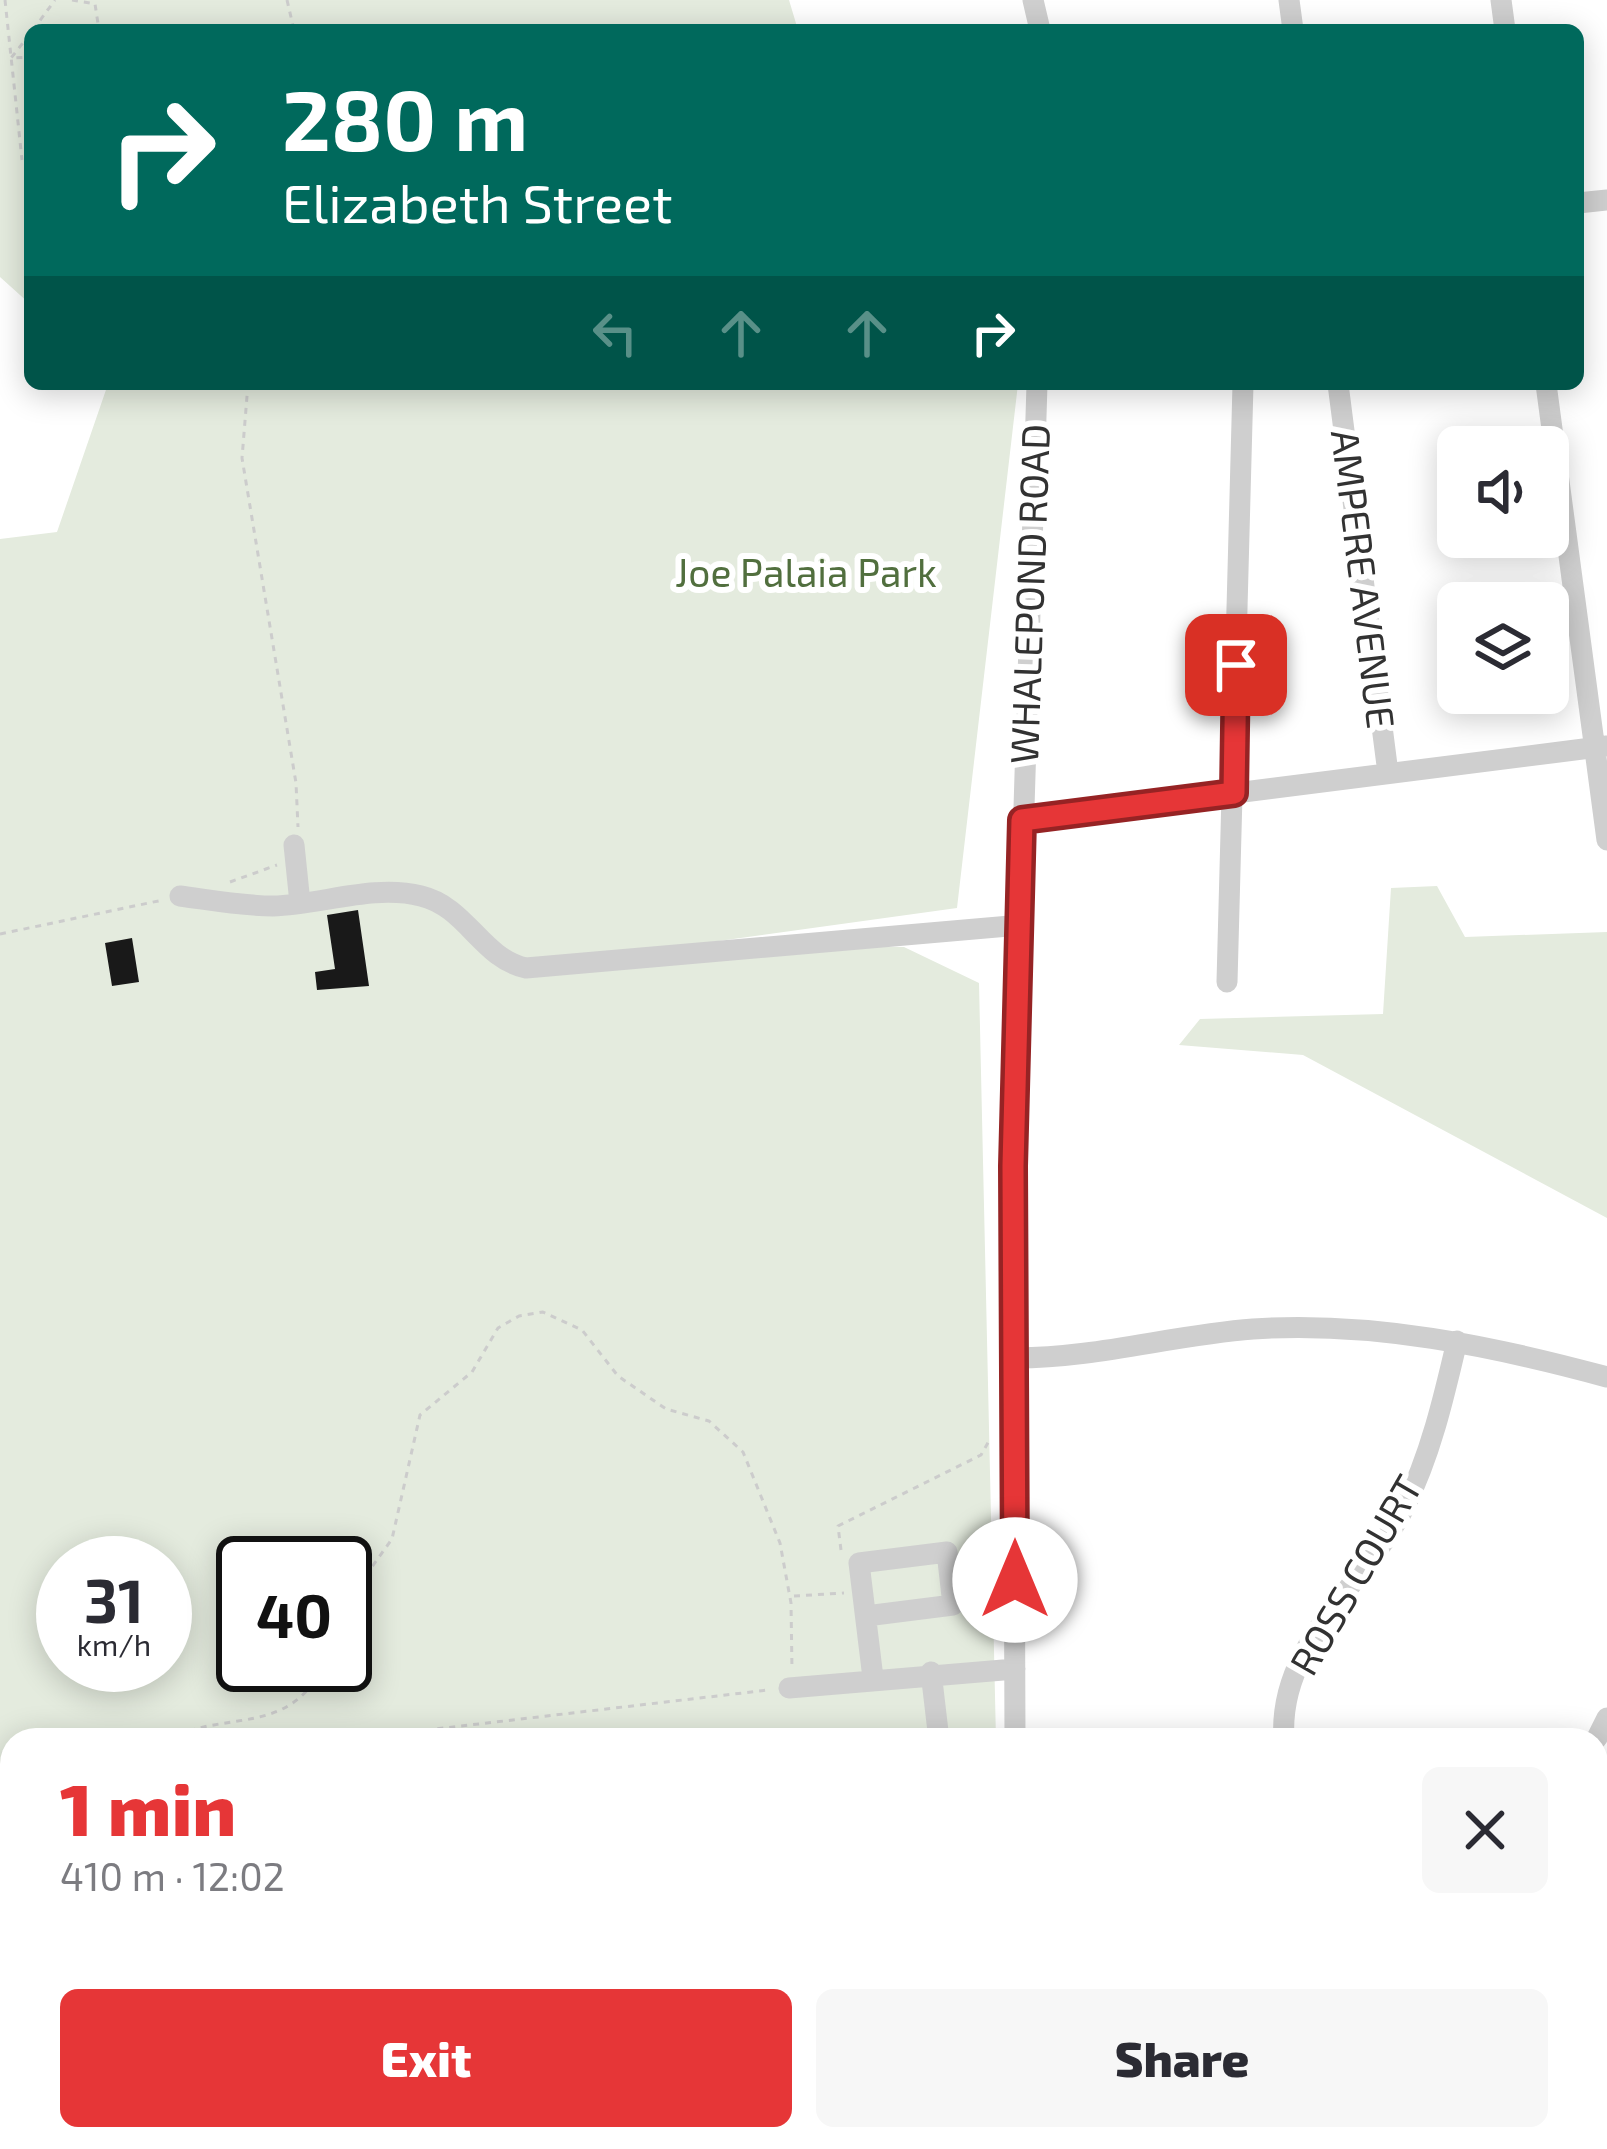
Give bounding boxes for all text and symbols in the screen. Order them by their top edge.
text: 280 m [282,67,528,168]
icon: right [84,72,240,228]
text: Elizabeth Street [282,169,673,234]
icon: left [582,300,648,366]
icon: ahead [708,300,774,366]
icon: ahead [834,300,900,366]
icon: right [960,300,1026,366]
street label: WHALEPOND ROAD [999,423,1058,765]
map controls [1437,426,1569,714]
button: sound [1437,426,1569,558]
street label: AMPERE AVENUE [1323,427,1406,731]
park label: Joe Palaia Park [675,548,937,595]
button: layers [1437,582,1569,714]
pin [1185,614,1287,716]
icon: arrive [1203,632,1269,698]
street label: ROSS COURT [1279,1466,1431,1682]
position arrow [952,1517,1078,1643]
speed limit sign: 40 [216,1536,372,1692]
text: 31 [84,1563,144,1635]
text: km/h [77,1626,151,1662]
text: 1 min [60,1764,236,1850]
button: close [1422,1767,1548,1893]
text: 410 m · 12:02 [60,1852,285,1899]
button: Exit [60,1989,792,2127]
button: Share [816,1989,1548,2127]

